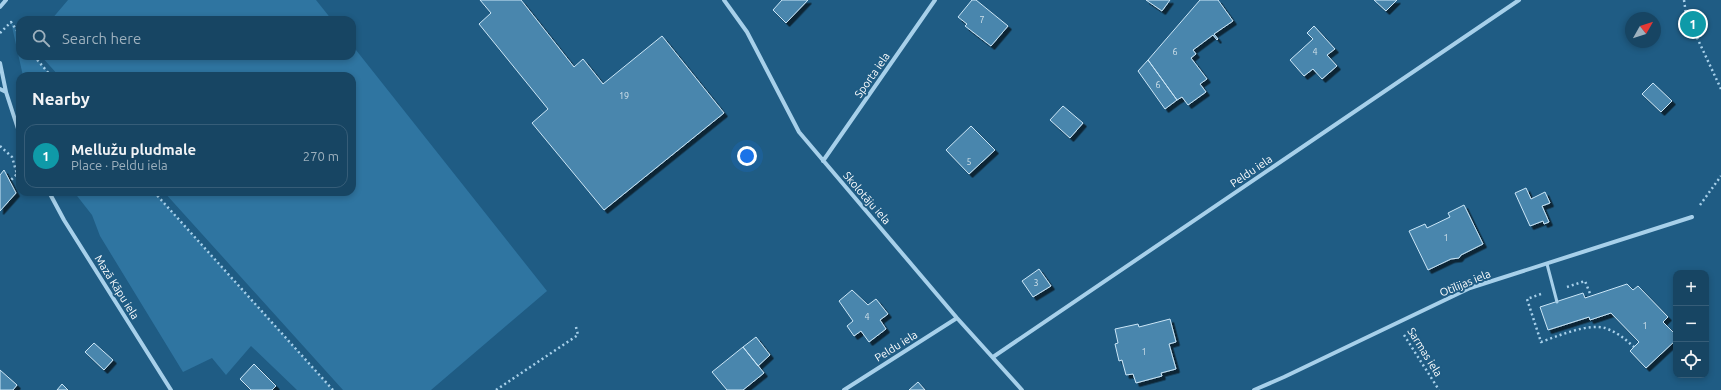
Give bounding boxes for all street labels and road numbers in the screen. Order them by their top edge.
street label: Sporta iela [852,50,892,100]
street label: Peldu iela [1228,153,1274,189]
street label: Skolotāju iela [841,169,893,227]
street label: Mazā Kāpu iela [92,253,142,321]
street label: Otīlijas iela [1438,267,1492,299]
street label: Sarmas iela [1405,325,1445,379]
street label: Peldu iela [873,328,919,364]

